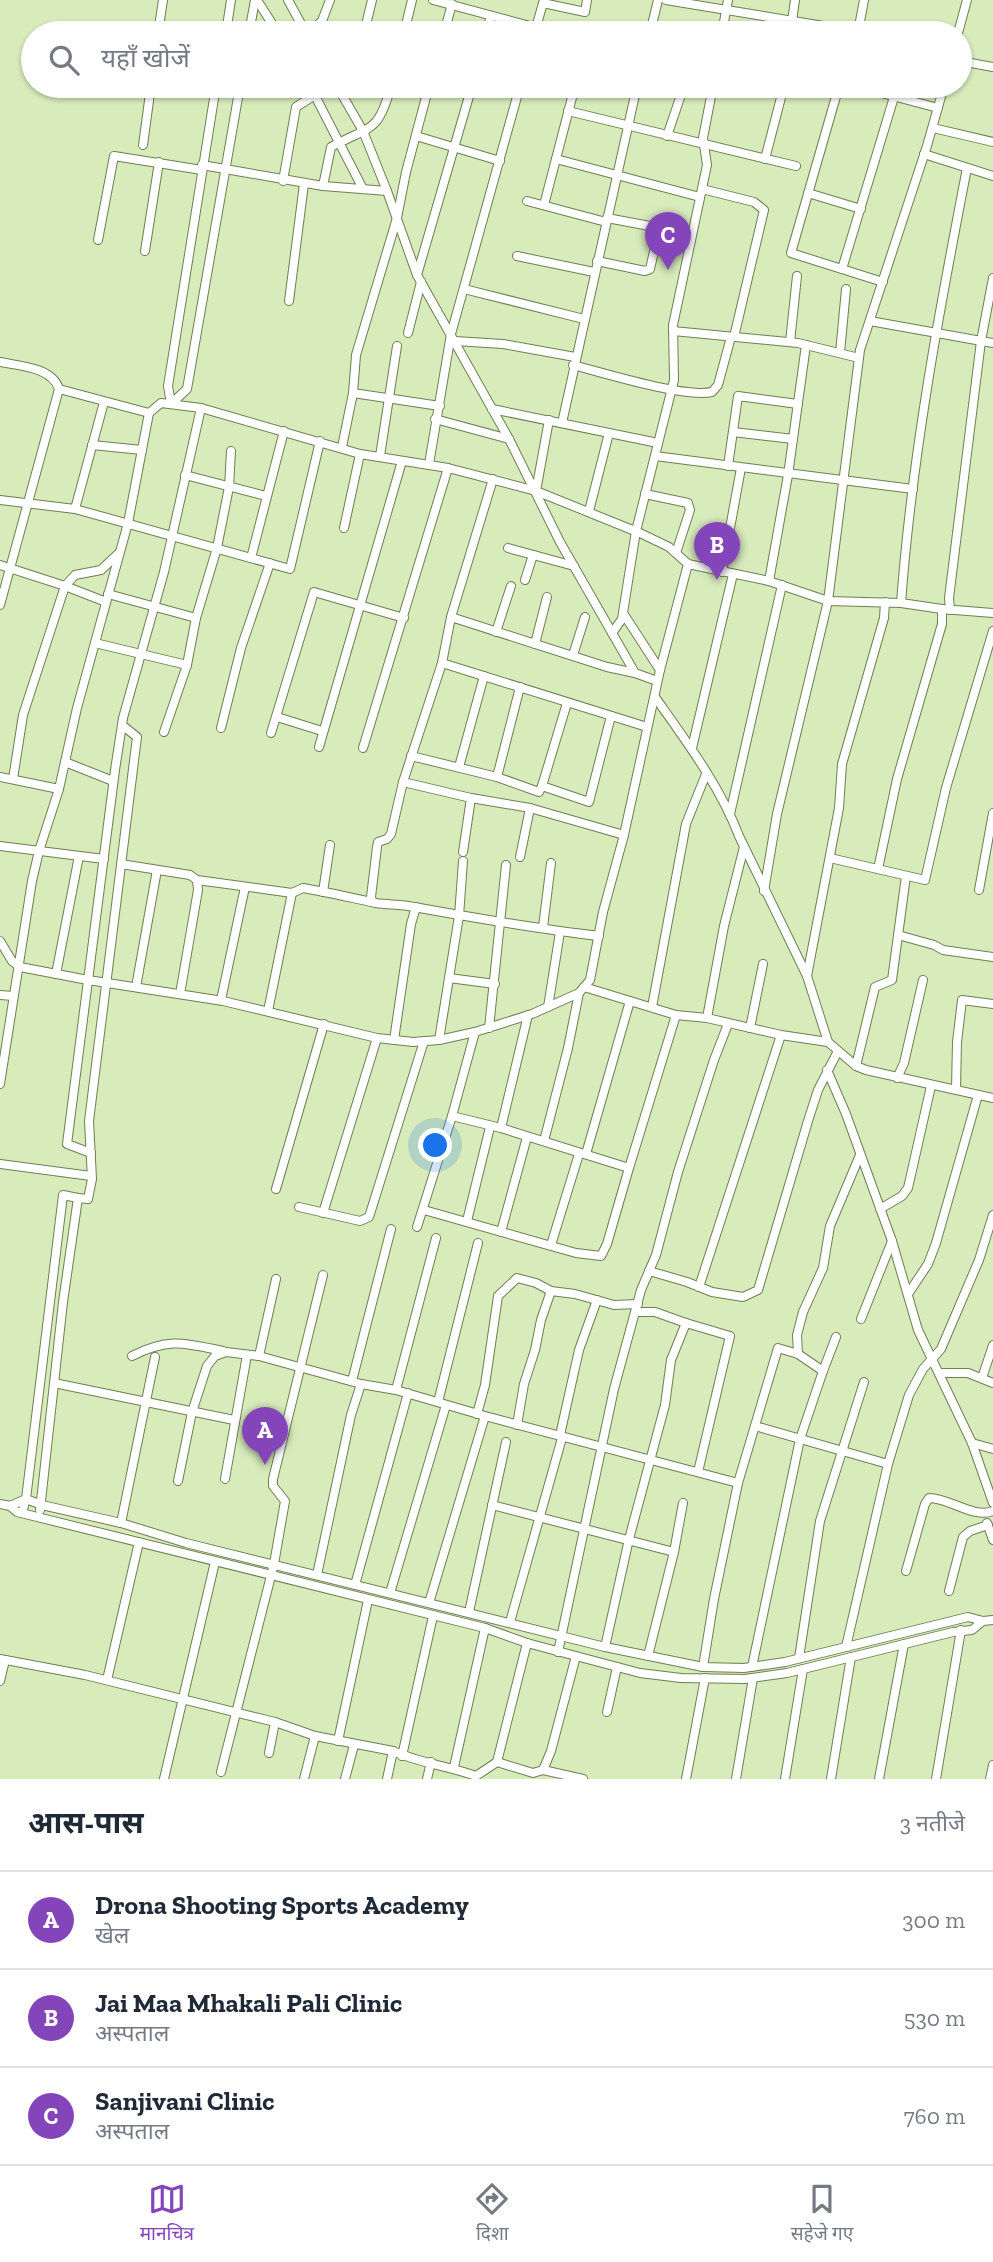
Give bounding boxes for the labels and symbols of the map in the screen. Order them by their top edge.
pin: C [645,212,691,270]
pin: B [694,522,740,580]
your location [418,1128,452,1162]
pin: A [242,1407,288,1465]

